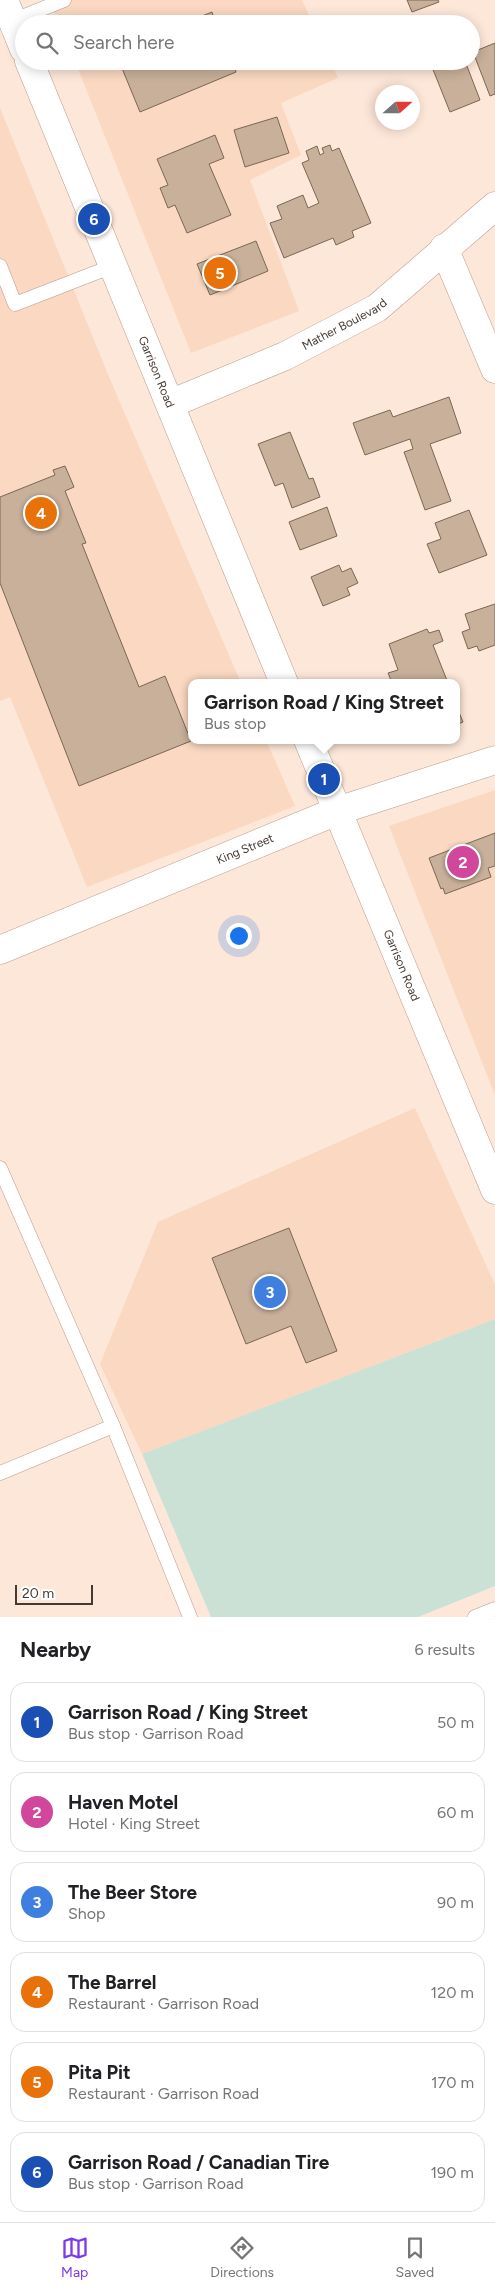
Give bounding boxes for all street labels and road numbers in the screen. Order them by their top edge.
street label: Mather Boulevard [300,296,390,353]
street label: Garrison Road [136,334,177,410]
street label: King Street [214,831,276,867]
street label: Garrison Road [381,928,423,1003]

